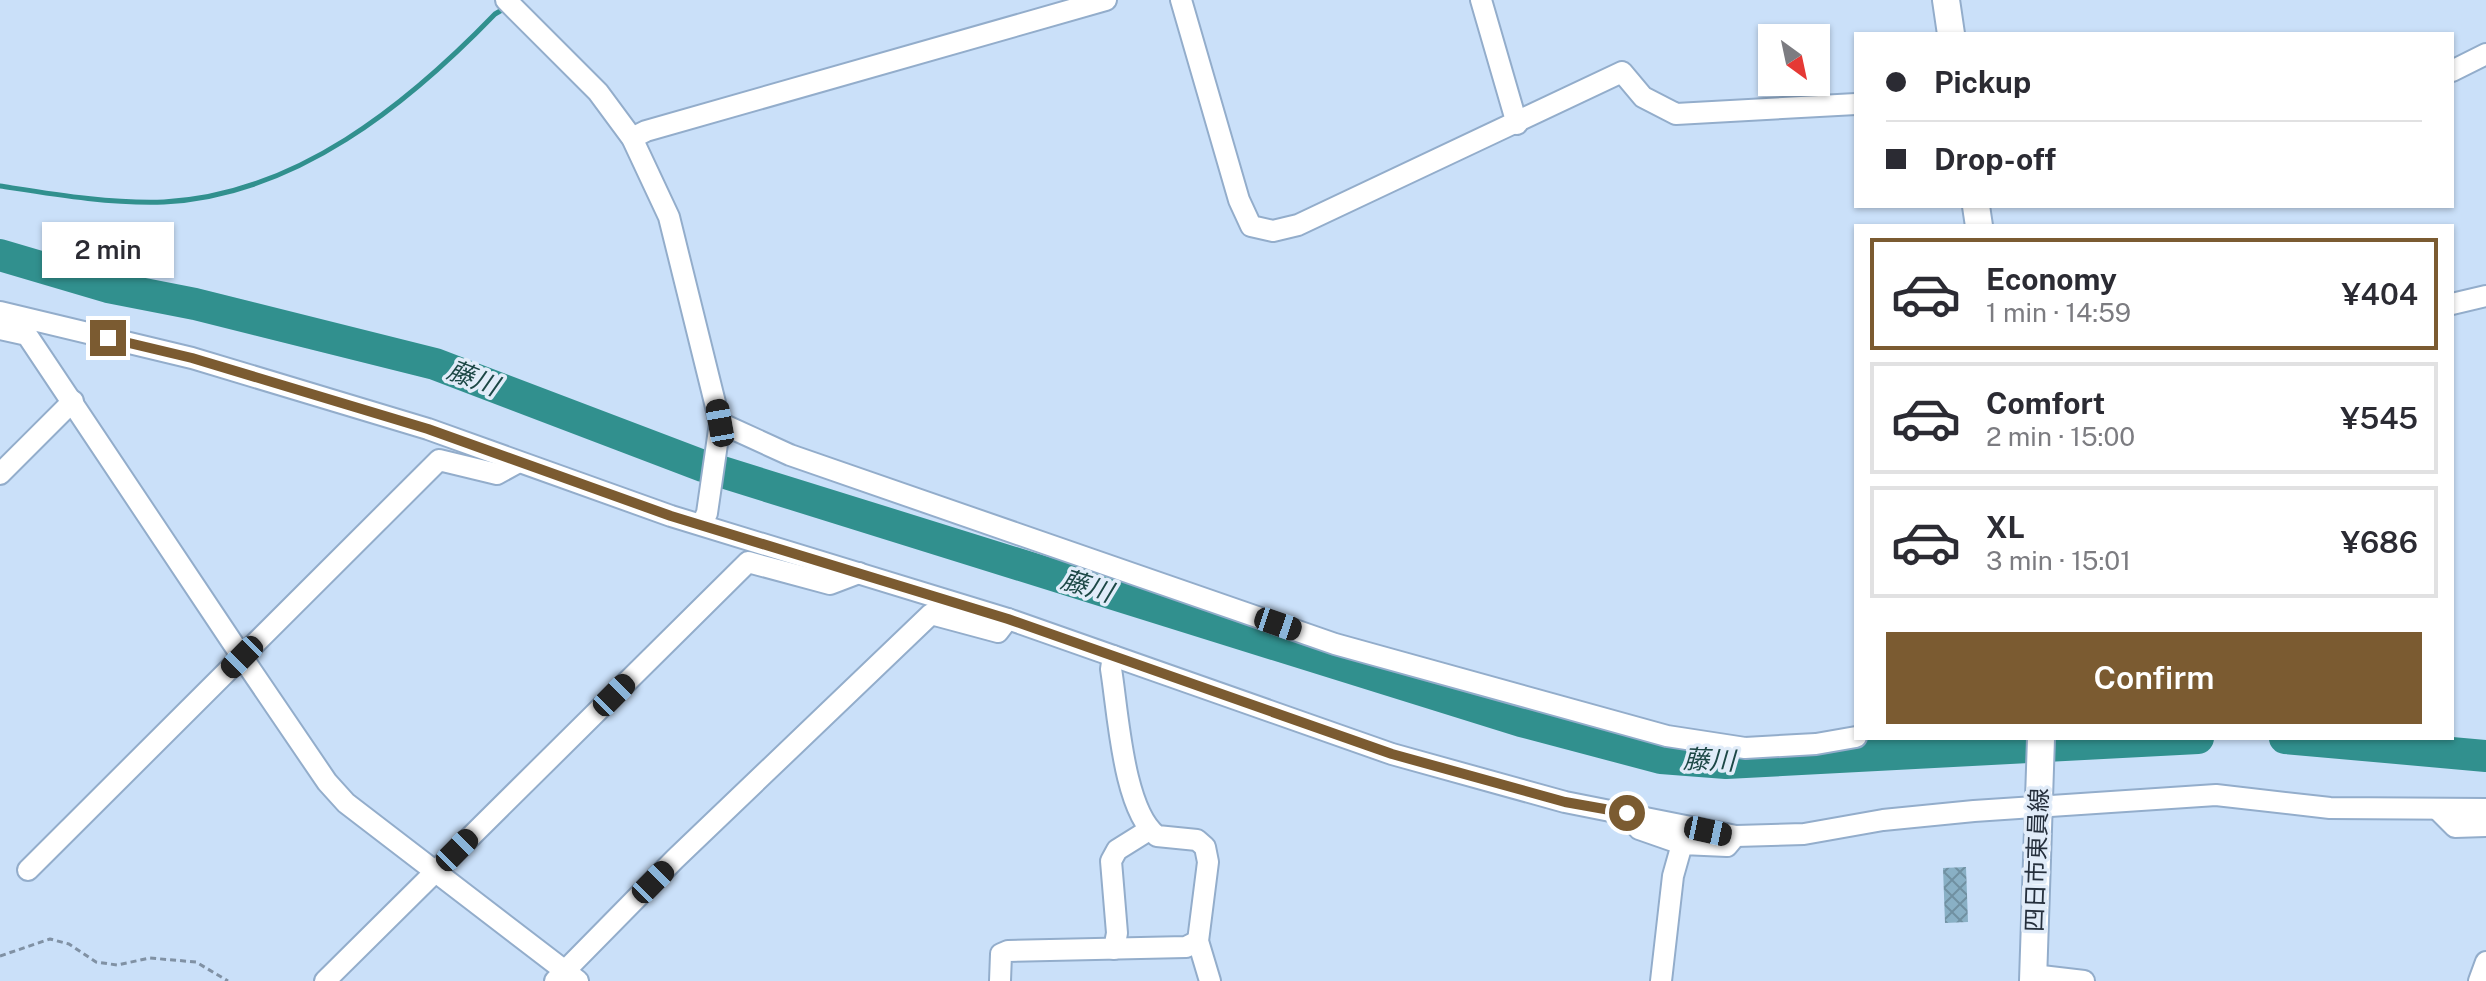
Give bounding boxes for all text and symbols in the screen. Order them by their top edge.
north arrow [1758,24,1830,96]
map controls [1758,24,1830,96]
text: Pickup [1934,64,2031,100]
text: Drop-off [1934,141,2056,177]
callout: 2 min [42,222,174,278]
text: 2 min [74,234,142,265]
icon: car [1890,258,1962,330]
text: Economy [1986,261,2117,297]
text: ¥404 [2341,276,2418,312]
text: 1 min · 14:59 [1986,297,2131,328]
route end [90,320,126,356]
water label: 藤川 [443,354,506,402]
icon: car [1890,382,1962,454]
text: Comfort [1986,385,2105,421]
car [704,397,736,449]
text: ¥545 [2340,400,2418,436]
text: 2 min · 15:00 [1986,421,2135,452]
icon: car [1890,506,1962,578]
text: XL [1986,509,2025,545]
text: ¥686 [2341,524,2418,560]
text: 3 min · 15:01 [1986,545,2131,576]
water label: 藤川 [1058,563,1119,609]
car [1251,605,1305,643]
car [217,632,267,682]
button: Confirm [1886,632,2422,724]
car [589,670,639,720]
water label: 藤川 [1682,743,1739,776]
street label: 四日市東員線 [2019,788,2053,932]
route start [1609,795,1645,831]
car [1682,814,1734,848]
car [432,825,482,875]
car [628,857,678,907]

